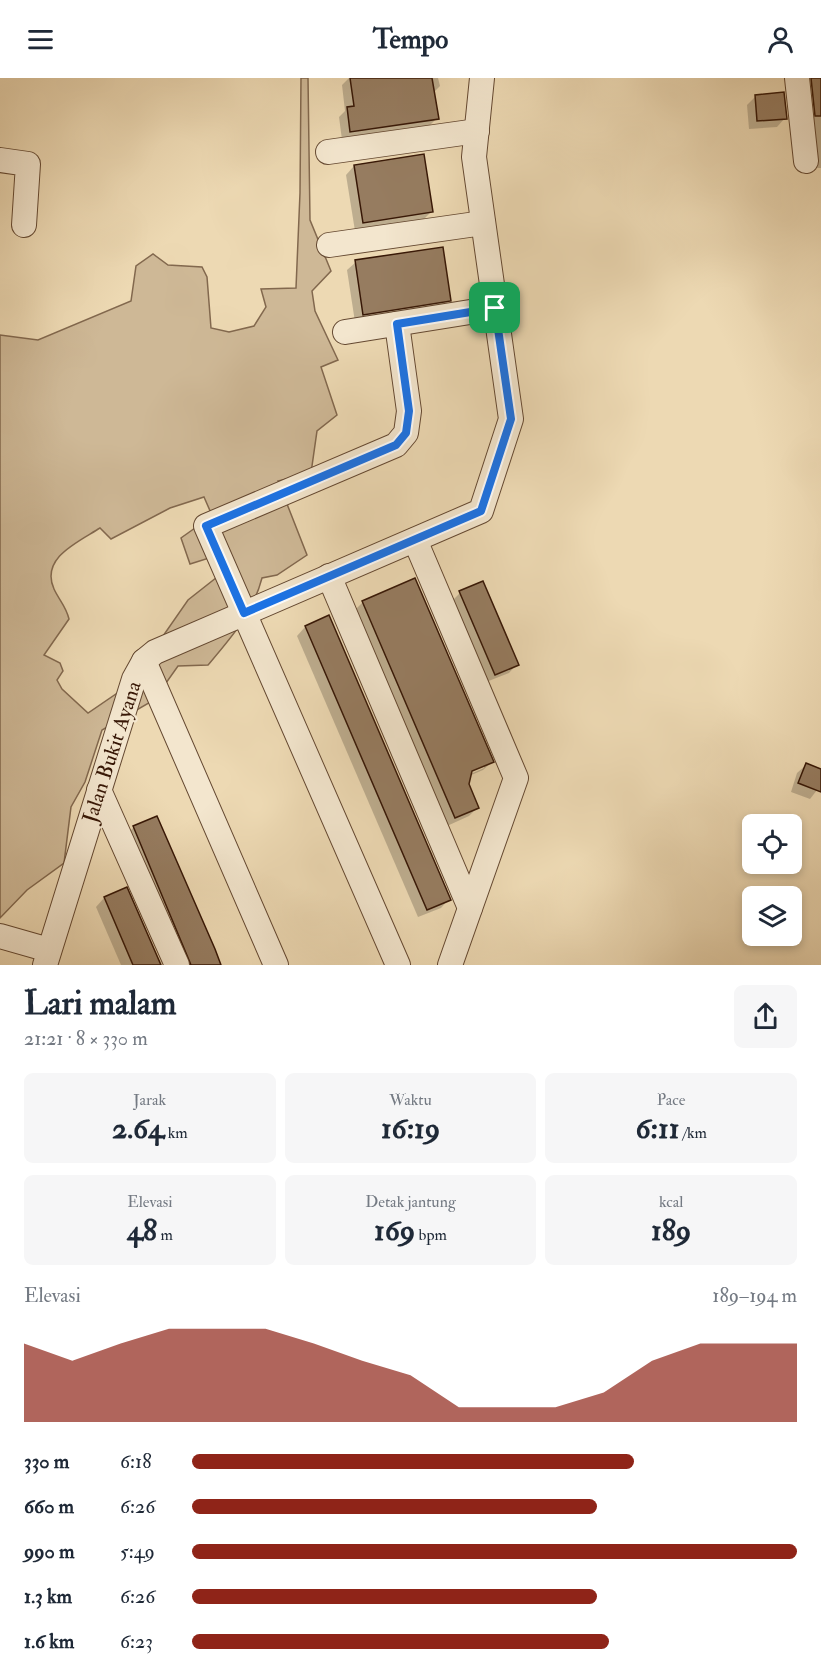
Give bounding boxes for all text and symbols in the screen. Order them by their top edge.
icon: menu [24,23,57,56]
text: Tempo [373,23,448,56]
icon: person [764,23,797,56]
pin [469,282,520,333]
icon: arrive [478,291,511,324]
street label: Jalan Bukit Ayana [76,677,148,827]
map controls [742,814,802,946]
button: locate [742,814,802,874]
button: layers [742,886,802,946]
text: Lari malam [24,983,176,1024]
button: share [734,985,797,1048]
text: 21:21 · 8 × 330 m [24,1026,148,1051]
text: Jarak [133,1090,166,1110]
text: Waktu [389,1090,432,1110]
text: Pace [657,1090,686,1110]
text: 2.64 [112,1110,164,1147]
text: 16:19 [381,1110,440,1147]
text: 6:11 [635,1110,679,1147]
text: km [164,1123,188,1143]
text: /km [679,1123,707,1143]
text: Elevasi [127,1192,173,1212]
text: Detak jantung [365,1192,456,1212]
text: kcal [659,1192,683,1212]
text: 48 [127,1212,157,1249]
text: 169 [374,1212,415,1249]
text: 189 [651,1212,691,1249]
text: m [157,1225,173,1245]
text: bpm [415,1225,447,1245]
text: Elevasi [24,1283,81,1308]
text: 189–194 m [712,1283,797,1308]
text: 330 m [24,1449,69,1474]
text: 6:18 [120,1449,152,1474]
text: 660 m [24,1494,74,1519]
text: 6:26 [120,1494,155,1519]
text: 990 m [24,1539,74,1564]
text: 5:49 [120,1539,155,1564]
text: 1.3 km [24,1584,72,1609]
text: 6:26 [120,1584,155,1609]
text: 1.6 km [24,1629,74,1654]
text: 6:23 [120,1629,153,1654]

